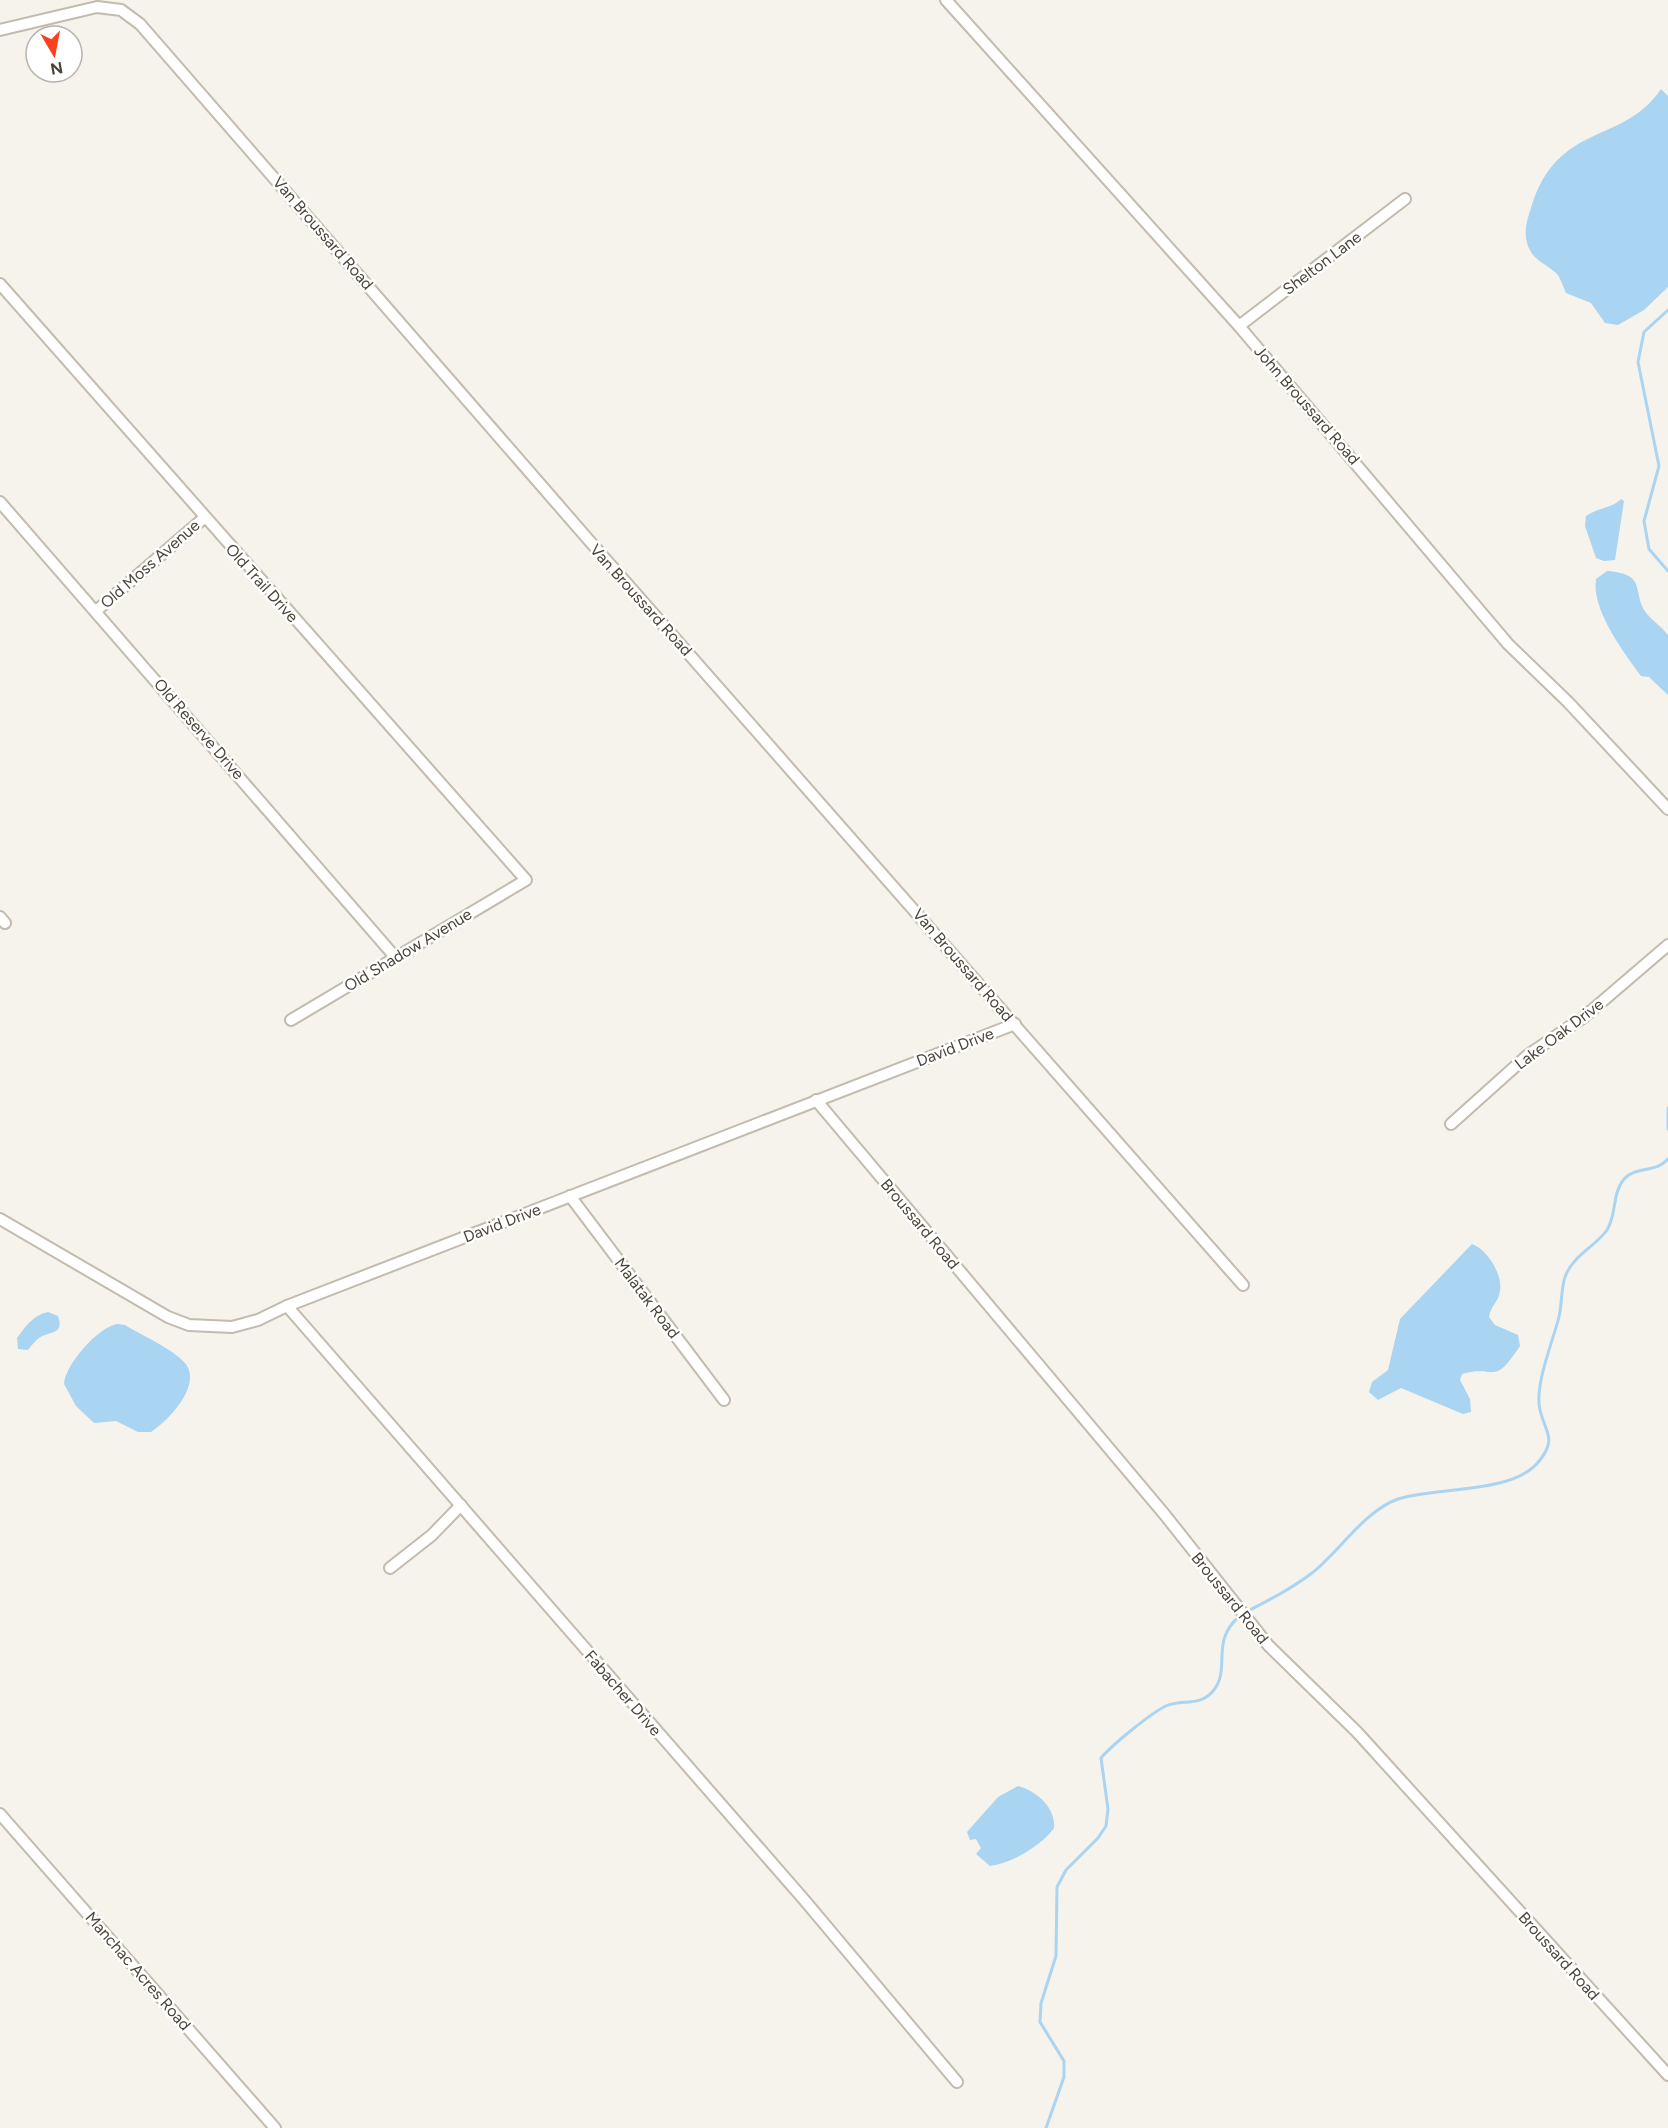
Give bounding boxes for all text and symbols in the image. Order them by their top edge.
north arrow [24,24,84,84]
text: N [49,58,64,79]
street label: Van Broussard Road [269,173,377,293]
street label: Shelton Lane [1279,227,1365,299]
street label: John Broussard Road [1250,342,1364,468]
street label: Old Moss Avenue [97,516,204,612]
street label: Old Trail Drive [222,540,302,626]
street label: Van Broussard Road [586,540,696,660]
street label: Old Reserve Drive [150,675,248,784]
street label: Old Shadow Avenue [341,904,475,996]
street label: Van Broussard Road [909,905,1017,1025]
street label: Lake Oak Drive [1511,994,1607,1073]
street label: David Drive [914,1023,997,1070]
street label: Broussard Road [877,1175,963,1273]
street label: David Drive [461,1199,544,1246]
street label: Malatak Road [610,1254,684,1342]
street label: Broussard Road [1187,1548,1273,1648]
street label: Fabacher Drive [581,1646,665,1740]
street label: Manchac Acres Road [81,1908,195,2034]
street label: Broussard Road [1514,1908,1604,2004]

